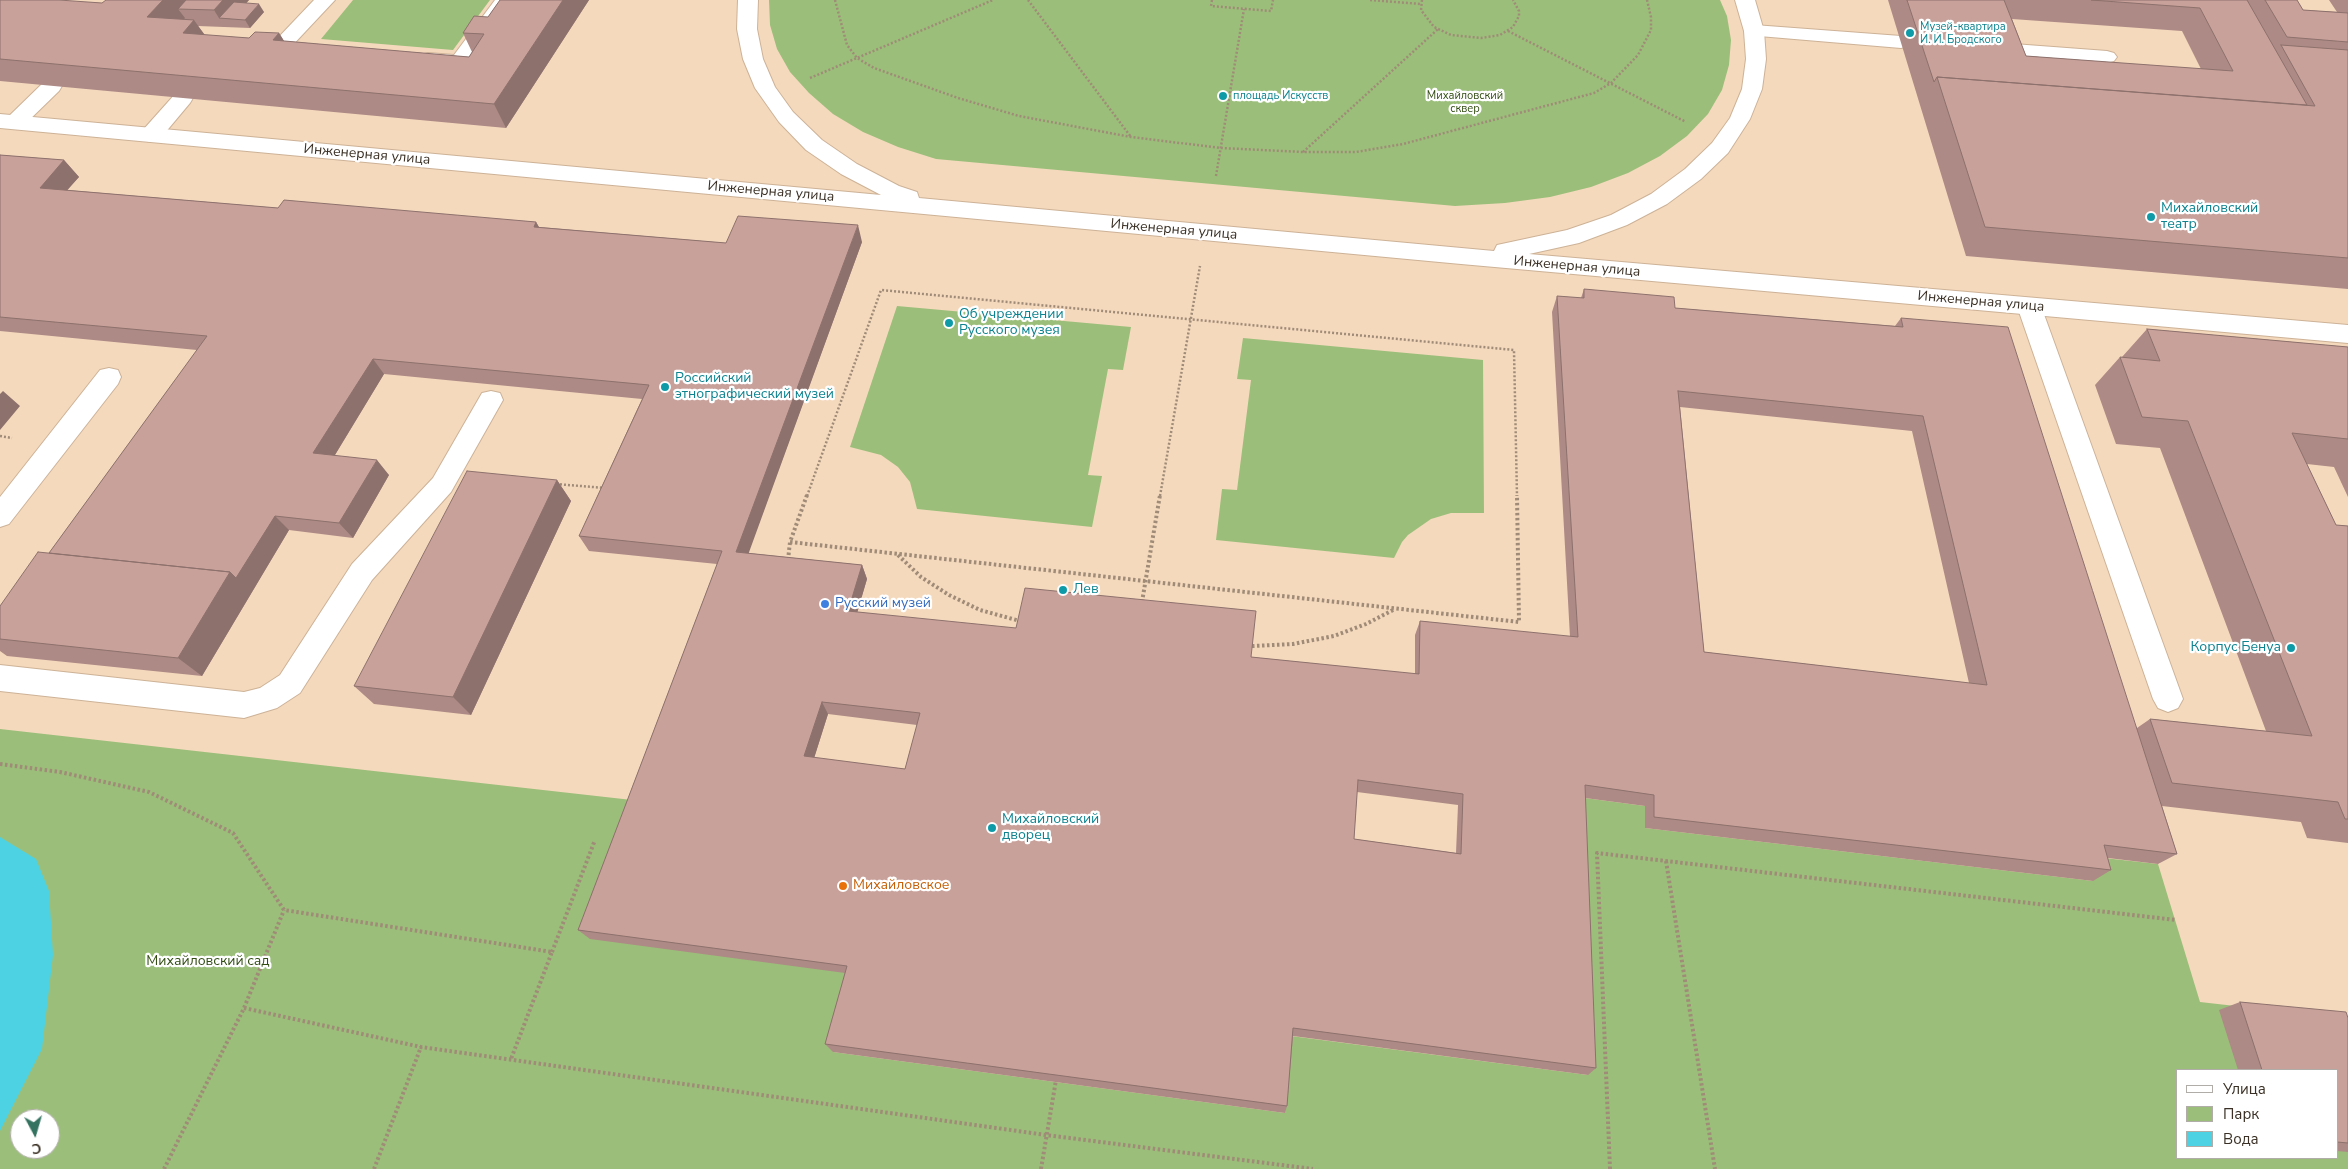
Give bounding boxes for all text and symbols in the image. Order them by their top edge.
place label: Музей-квартира И. И. Бродского [1920,20,2006,46]
marker: Музей-квартира И. И. Бродского [1904,27,1916,39]
place label: площадь Искусств [1233,89,1328,103]
park label: Михайловский сквер [1427,89,1503,115]
marker: площадь Искусств [1217,90,1229,102]
street label: Инженерная улица [303,141,431,169]
street label: Инженерная улица [707,178,835,206]
place label: Михайловский театр [2161,201,2258,233]
marker: Михайловский театр [2145,211,2157,223]
street label: Инженерная улица [1110,216,1238,244]
street label: Инженерная улица [1513,253,1641,281]
street label: Инженерная улица [1917,288,2045,316]
place label: Об учреждении Русского музея [959,307,1064,340]
marker: Об учреждении Русского музея [943,317,955,329]
place label: Российский этнографический музей [675,371,834,404]
marker: Российский этнографический музей [659,381,671,393]
place label: Лев [1073,582,1099,598]
marker: Лев [1057,584,1069,596]
place label: Русский музей [835,596,931,612]
marker: Русский музей [819,598,831,610]
place label: Корпус Бенуа [2190,640,2281,656]
marker: Корпус Бенуа [2285,642,2297,654]
place label: Михайловский дворец [1002,812,1099,844]
marker: Михайловский дворец [986,822,998,834]
place label: Михайловское [853,878,949,894]
marker: Михайловское [837,880,849,892]
park label: Михайловский сад [146,954,270,970]
legend [2176,1069,2338,1159]
text: Улица [2223,1079,2266,1099]
text: Парк [2223,1104,2259,1124]
north arrow [10,1109,60,1159]
text: Вода [2223,1129,2259,1149]
text: С [31,1138,42,1158]

